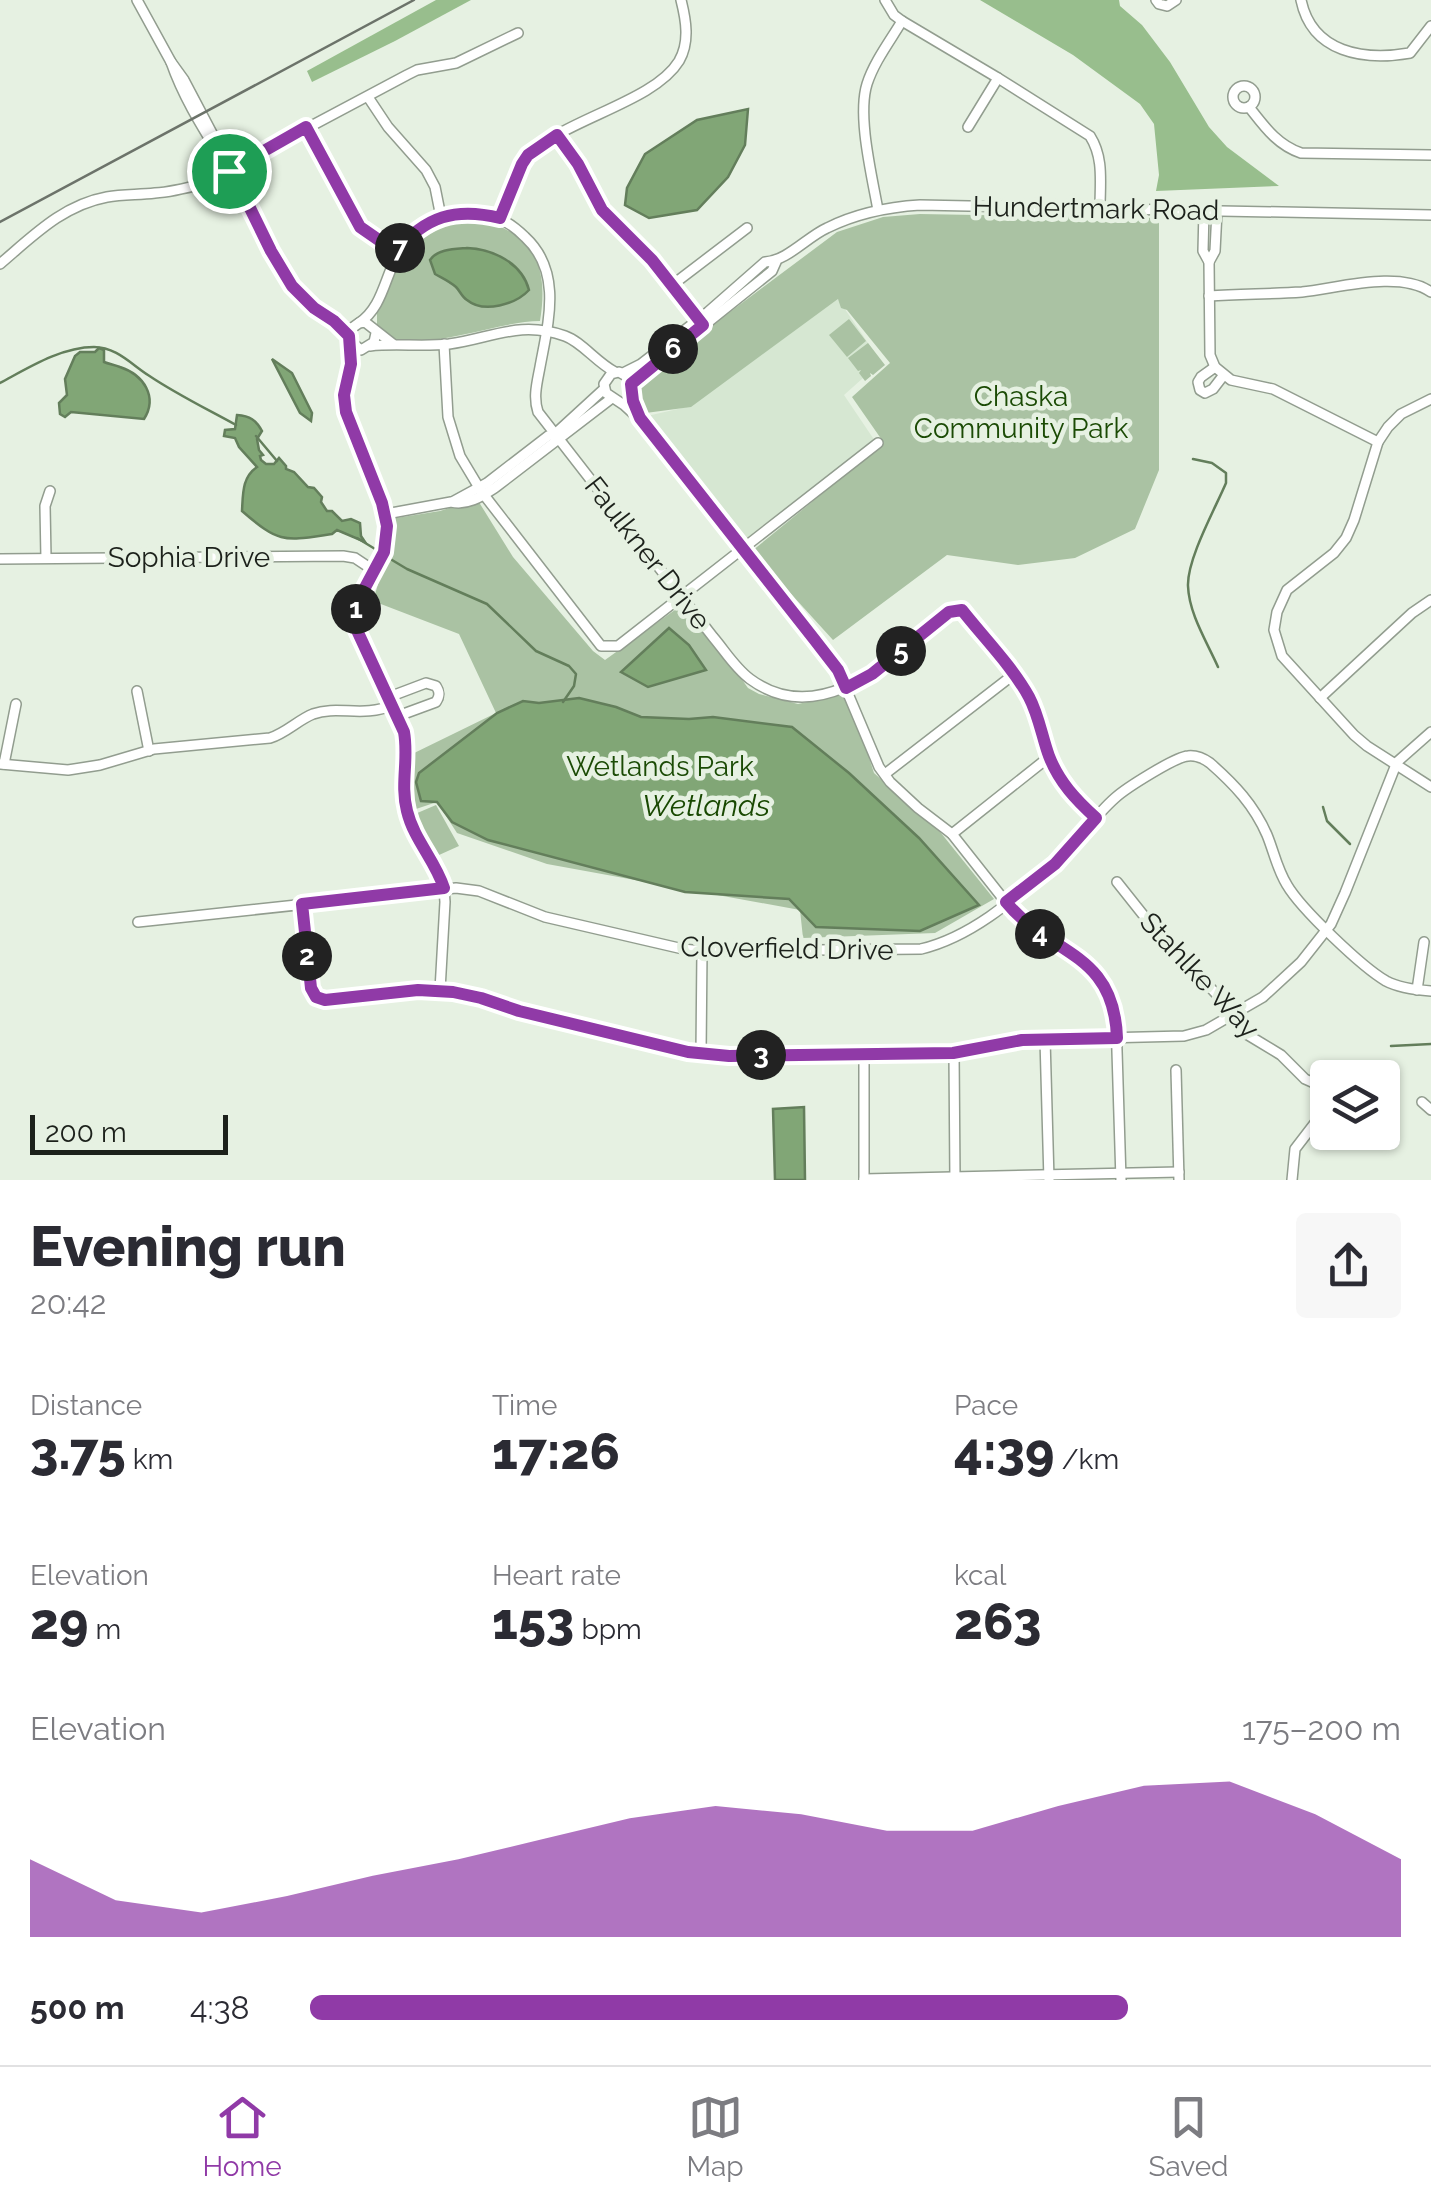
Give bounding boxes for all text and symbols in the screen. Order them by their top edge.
pin [187,129,272,214]
icon: arrive [202,144,257,199]
street label: Hundertmark Road [972,190,1220,227]
pin: 7 [375,223,425,273]
text: 7 [392,231,408,264]
pin: 6 [648,324,698,374]
text: 6 [665,332,682,365]
park label: Chaska Community Park [914,380,1128,445]
street label: Faulkner Drive [578,470,718,636]
street label: Sophia Drive [108,541,270,574]
pin: 1 [331,584,381,634]
text: 1 [349,592,363,625]
pin: 5 [876,626,926,676]
text: 5 [893,634,909,667]
park label: Wetlands Park [566,750,754,783]
water label: Wetlands [642,788,770,823]
street label: Stahlke Way [1133,906,1266,1045]
pin: 4 [1015,909,1065,959]
text: 4 [1032,917,1048,950]
street label: Cloverfield Drive [680,930,894,967]
pin: 2 [282,931,332,981]
text: 2 [299,939,315,972]
pin: 3 [736,1030,786,1080]
text: 3 [753,1038,769,1071]
map controls [1310,1060,1400,1150]
button: layers [1310,1060,1400,1150]
scale bar [30,1110,228,1154]
text: 200 m [45,1116,127,1149]
button: share [1296,1213,1401,1318]
text: Evening run [30,1214,346,1279]
text: 20:42 [30,1284,106,1321]
text: Distance [30,1389,142,1422]
text: Time [492,1389,557,1422]
text: Pace [954,1389,1018,1422]
text: 3.75 [30,1422,126,1481]
text: 17:26 [492,1422,620,1481]
text: 4:39 [954,1422,1055,1481]
text: km [126,1443,173,1476]
text: /km [1055,1443,1119,1476]
text: Elevation [30,1559,149,1592]
text: Heart rate [492,1559,621,1592]
text: kcal [954,1559,1006,1592]
text: 29 [30,1592,88,1651]
text: 153 [492,1592,574,1651]
text: 263 [954,1592,1041,1651]
text: m [88,1613,121,1646]
text: bpm [574,1613,642,1646]
text: Elevation [30,1710,166,1747]
text: 175–200 m [1242,1710,1401,1747]
text: 500 m [30,1989,125,2026]
text: 4:38 [190,1989,250,2026]
tab: Home [202,2090,282,2183]
tab: Map [687,2090,744,2183]
tab: Saved [1148,2090,1229,2183]

